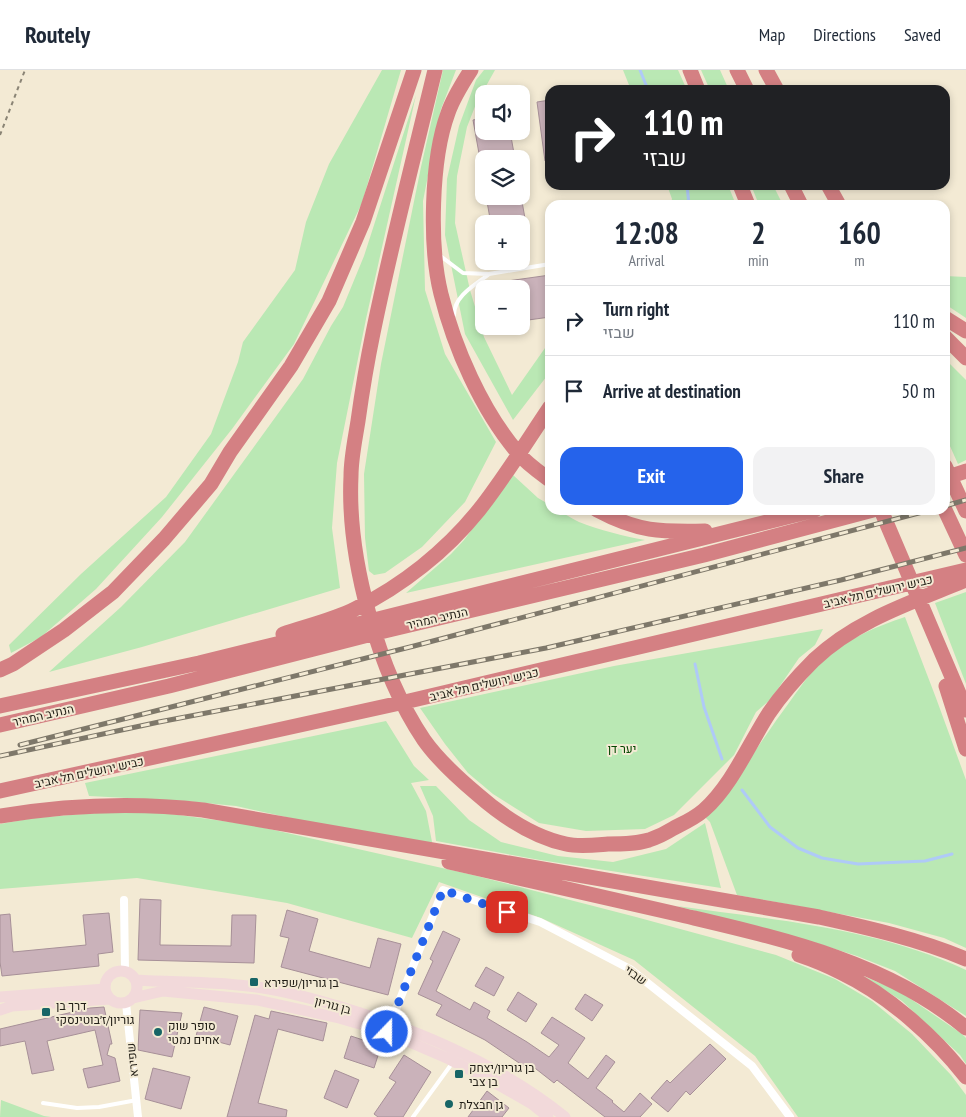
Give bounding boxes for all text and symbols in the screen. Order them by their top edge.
text: Routely [25,19,90,50]
text: Map [759,23,785,46]
text: Directions [813,23,876,46]
text: Saved [904,23,941,46]
map controls [475,85,530,335]
button: sound [475,85,530,140]
text: 110 m [643,99,724,145]
icon: right [560,105,625,170]
text: שבזי [643,144,686,172]
button: layers [475,150,530,205]
text: 12:08 [614,213,679,252]
text: 2 [751,213,766,252]
text: 160 [838,213,881,252]
button: + [475,215,530,270]
text: Arrival [628,250,665,270]
text: min [748,250,769,270]
text: m [854,250,865,270]
button: − [475,280,530,335]
text: Turn right [603,297,669,321]
icon: right [560,307,588,335]
text: 110 m [893,309,935,333]
text: שבזי [603,322,635,342]
icon: arrive [560,377,588,405]
text: Arrive at destination [603,379,741,403]
text: 50 m [902,379,935,403]
button: Exit [560,447,743,505]
button: Share [753,447,935,505]
street label: כביש ירושלים תל אביב [822,571,934,611]
street label: הנתיב המהיר [405,604,469,632]
street label: כביש ירושלים תל אביב [428,664,540,704]
street label: הנתיב המהיר [11,701,75,729]
park label: יער דן [608,741,636,756]
street label: כביש ירושלים תל אביב [33,753,145,791]
pin [486,891,528,933]
icon: arrive [493,898,521,926]
street label: שבזי [622,962,650,988]
place label: בן גוריון/שפירא [264,975,339,990]
marker: בן גוריון/שפירא [248,976,260,988]
street label: בן גוריון [313,993,353,1017]
place label: דרך בן גוריון/ז׳בוטינסקי [56,998,135,1027]
position arrow [360,1005,412,1057]
marker: דרך בן גוריון/ז׳בוטינסקי [40,1006,52,1018]
place label: סופר שוק אחים נמטי [168,1018,220,1047]
marker: סופר שוק אחים נמטי [152,1026,164,1038]
street label: שפירא [123,1042,141,1078]
place label: בן גוריון/יצחק בן צבי [469,1060,535,1089]
marker: בן גוריון/יצחק בן צבי [453,1068,465,1080]
place label: גן חבצלת [459,1097,504,1112]
marker: גן חבצלת [443,1098,455,1110]

